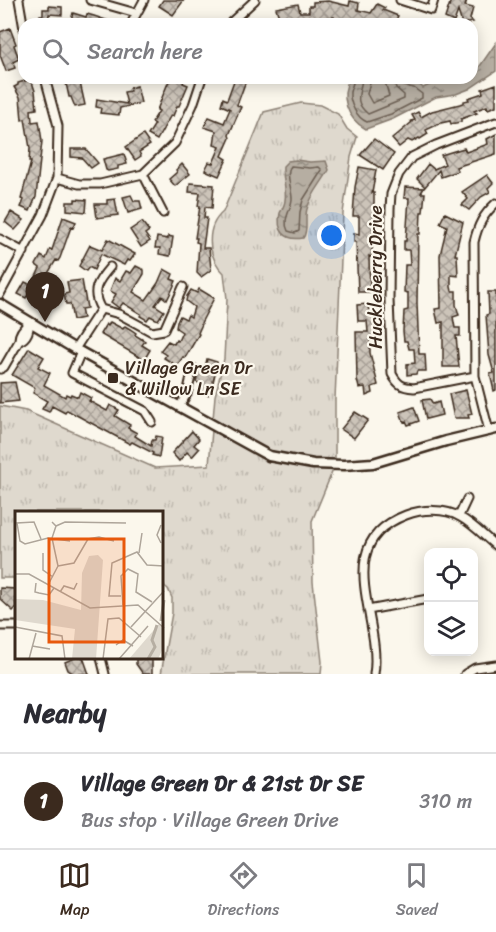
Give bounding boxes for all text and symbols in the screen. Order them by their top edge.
search box [18,18,478,84]
text: Search here [87,32,203,71]
icon: search [39,35,72,68]
street label: Huckleberry Drive [360,205,392,349]
your location [317,221,346,250]
pin: 1 [26,272,64,322]
place label: Village Green Dr & Willow Ln SE [125,352,254,405]
marker: Village Green Dr & Willow Ln SE [106,371,120,385]
inset map [15,511,164,659]
map controls [424,548,478,656]
button: locate [424,548,478,602]
button: layers [424,602,478,656]
text: Nearby [24,690,106,736]
text: Village Green Dr & 21st Dr SE [81,764,363,803]
text: 1 [39,784,48,819]
text: 310 m [419,784,472,819]
text: Bus stop · Village Green Drive [81,803,339,838]
tab: Map [58,859,91,924]
tab: Directions [208,859,279,924]
tab: Saved [396,859,438,924]

